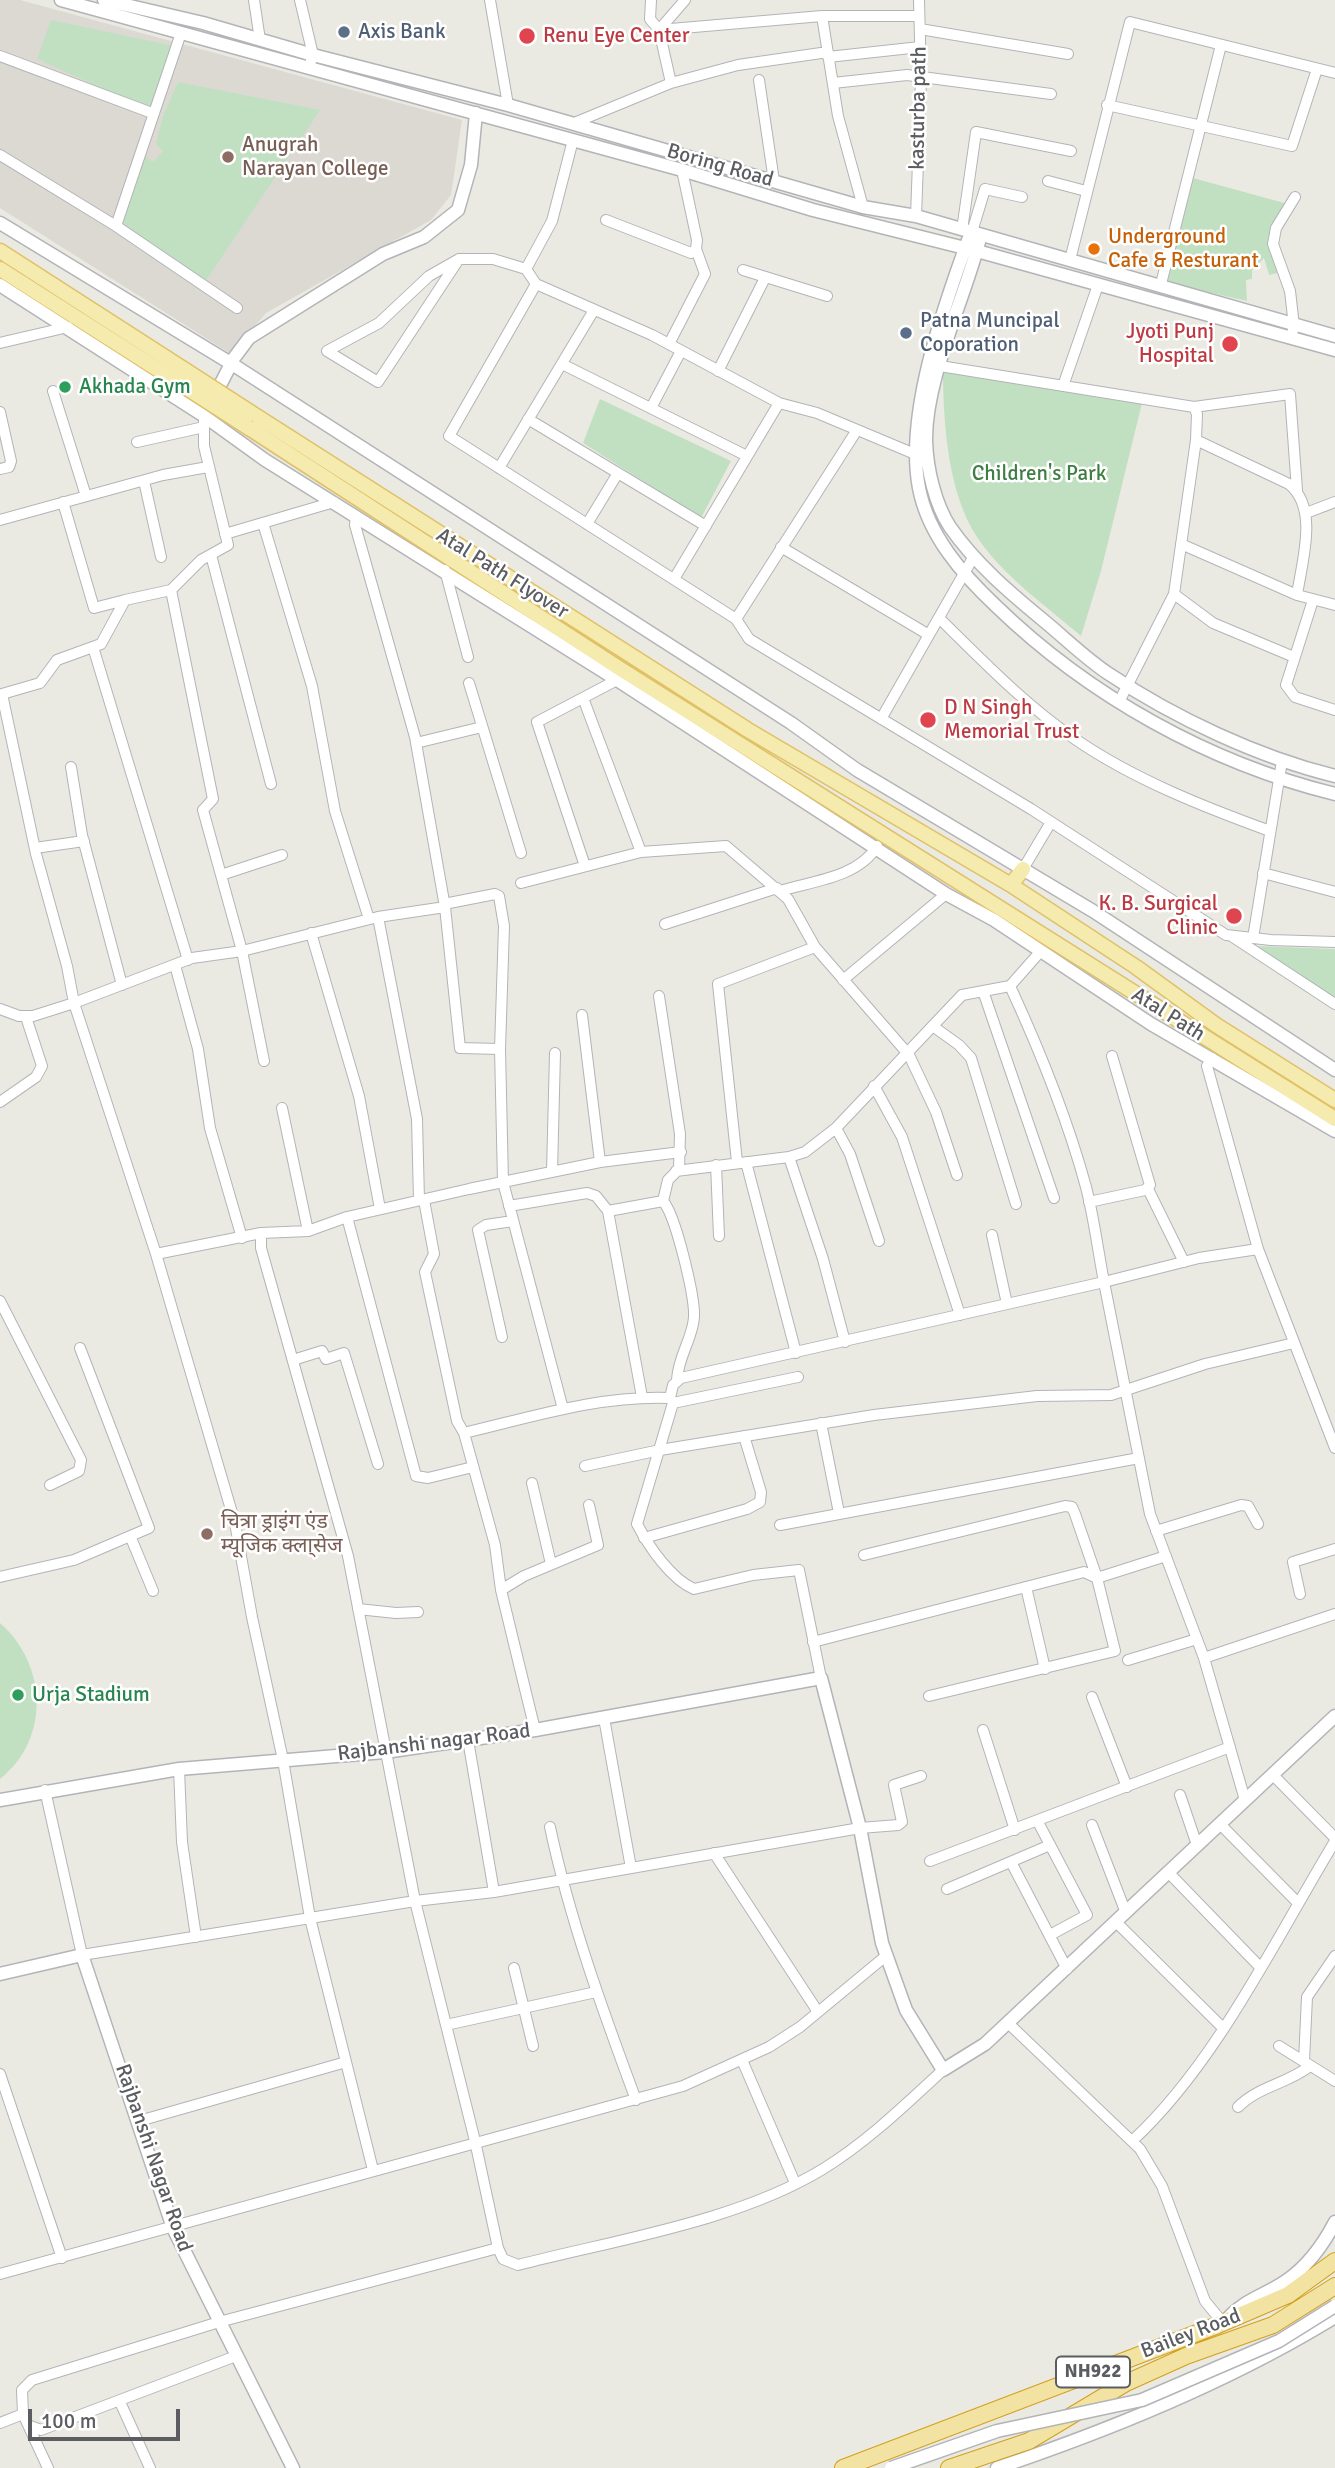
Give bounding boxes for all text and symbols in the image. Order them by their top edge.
place label: Axis Bank [358,19,445,45]
place label: Renu Eye Center [543,23,690,49]
marker: Axis Bank [336,24,352,40]
marker: Renu Eye Center [517,26,537,46]
street label: kasturba path [905,46,933,170]
place label: Anugrah Narayan College [242,132,389,182]
street label: Boring Road [664,139,776,193]
marker: Anugrah Narayan College [220,149,236,165]
place label: Underground Cafe & Resturant [1108,224,1259,274]
marker: Underground Cafe & Resturant [1086,241,1102,257]
place label: Patna Muncipal Coporation [920,308,1060,358]
place label: Jyoti Punj Hospital [1126,319,1214,369]
marker: Patna Muncipal Coporation [898,325,914,341]
marker: Jyoti Punj Hospital [1220,334,1240,354]
place label: Akhada Gym [79,374,191,400]
marker: Akhada Gym [57,379,73,395]
park label: Children's Park [972,461,1106,487]
street label: Atal Path Flyover [431,523,573,625]
place label: D N Singh Memorial Trust [944,695,1079,745]
marker: D N Singh Memorial Trust [918,710,938,730]
place label: K. B. Surgical Clinic [1098,891,1218,941]
marker: K. B. Surgical Clinic [1224,906,1244,926]
street label: Atal Path [1127,983,1209,1047]
place label: चित्रा ड्राइंग एंड म्यूजिक क्ला्सेज [221,1509,343,1559]
marker: चित्रा ड्राइंग एंड म्यूजिक क्ला्सेज [199,1526,215,1542]
place label: Urja Stadium [32,1682,150,1708]
marker: Urja Stadium [10,1687,26,1703]
street label: Rajbanshi nagar Road [336,1719,532,1767]
street label: Rajbanshi Nagar Road [109,2061,197,2255]
street label: Bailey Road [1138,2303,1244,2365]
road number: NH922 [1056,2356,1130,2388]
scale bar [32,2394,184,2438]
text: 100 m [41,2408,96,2434]

